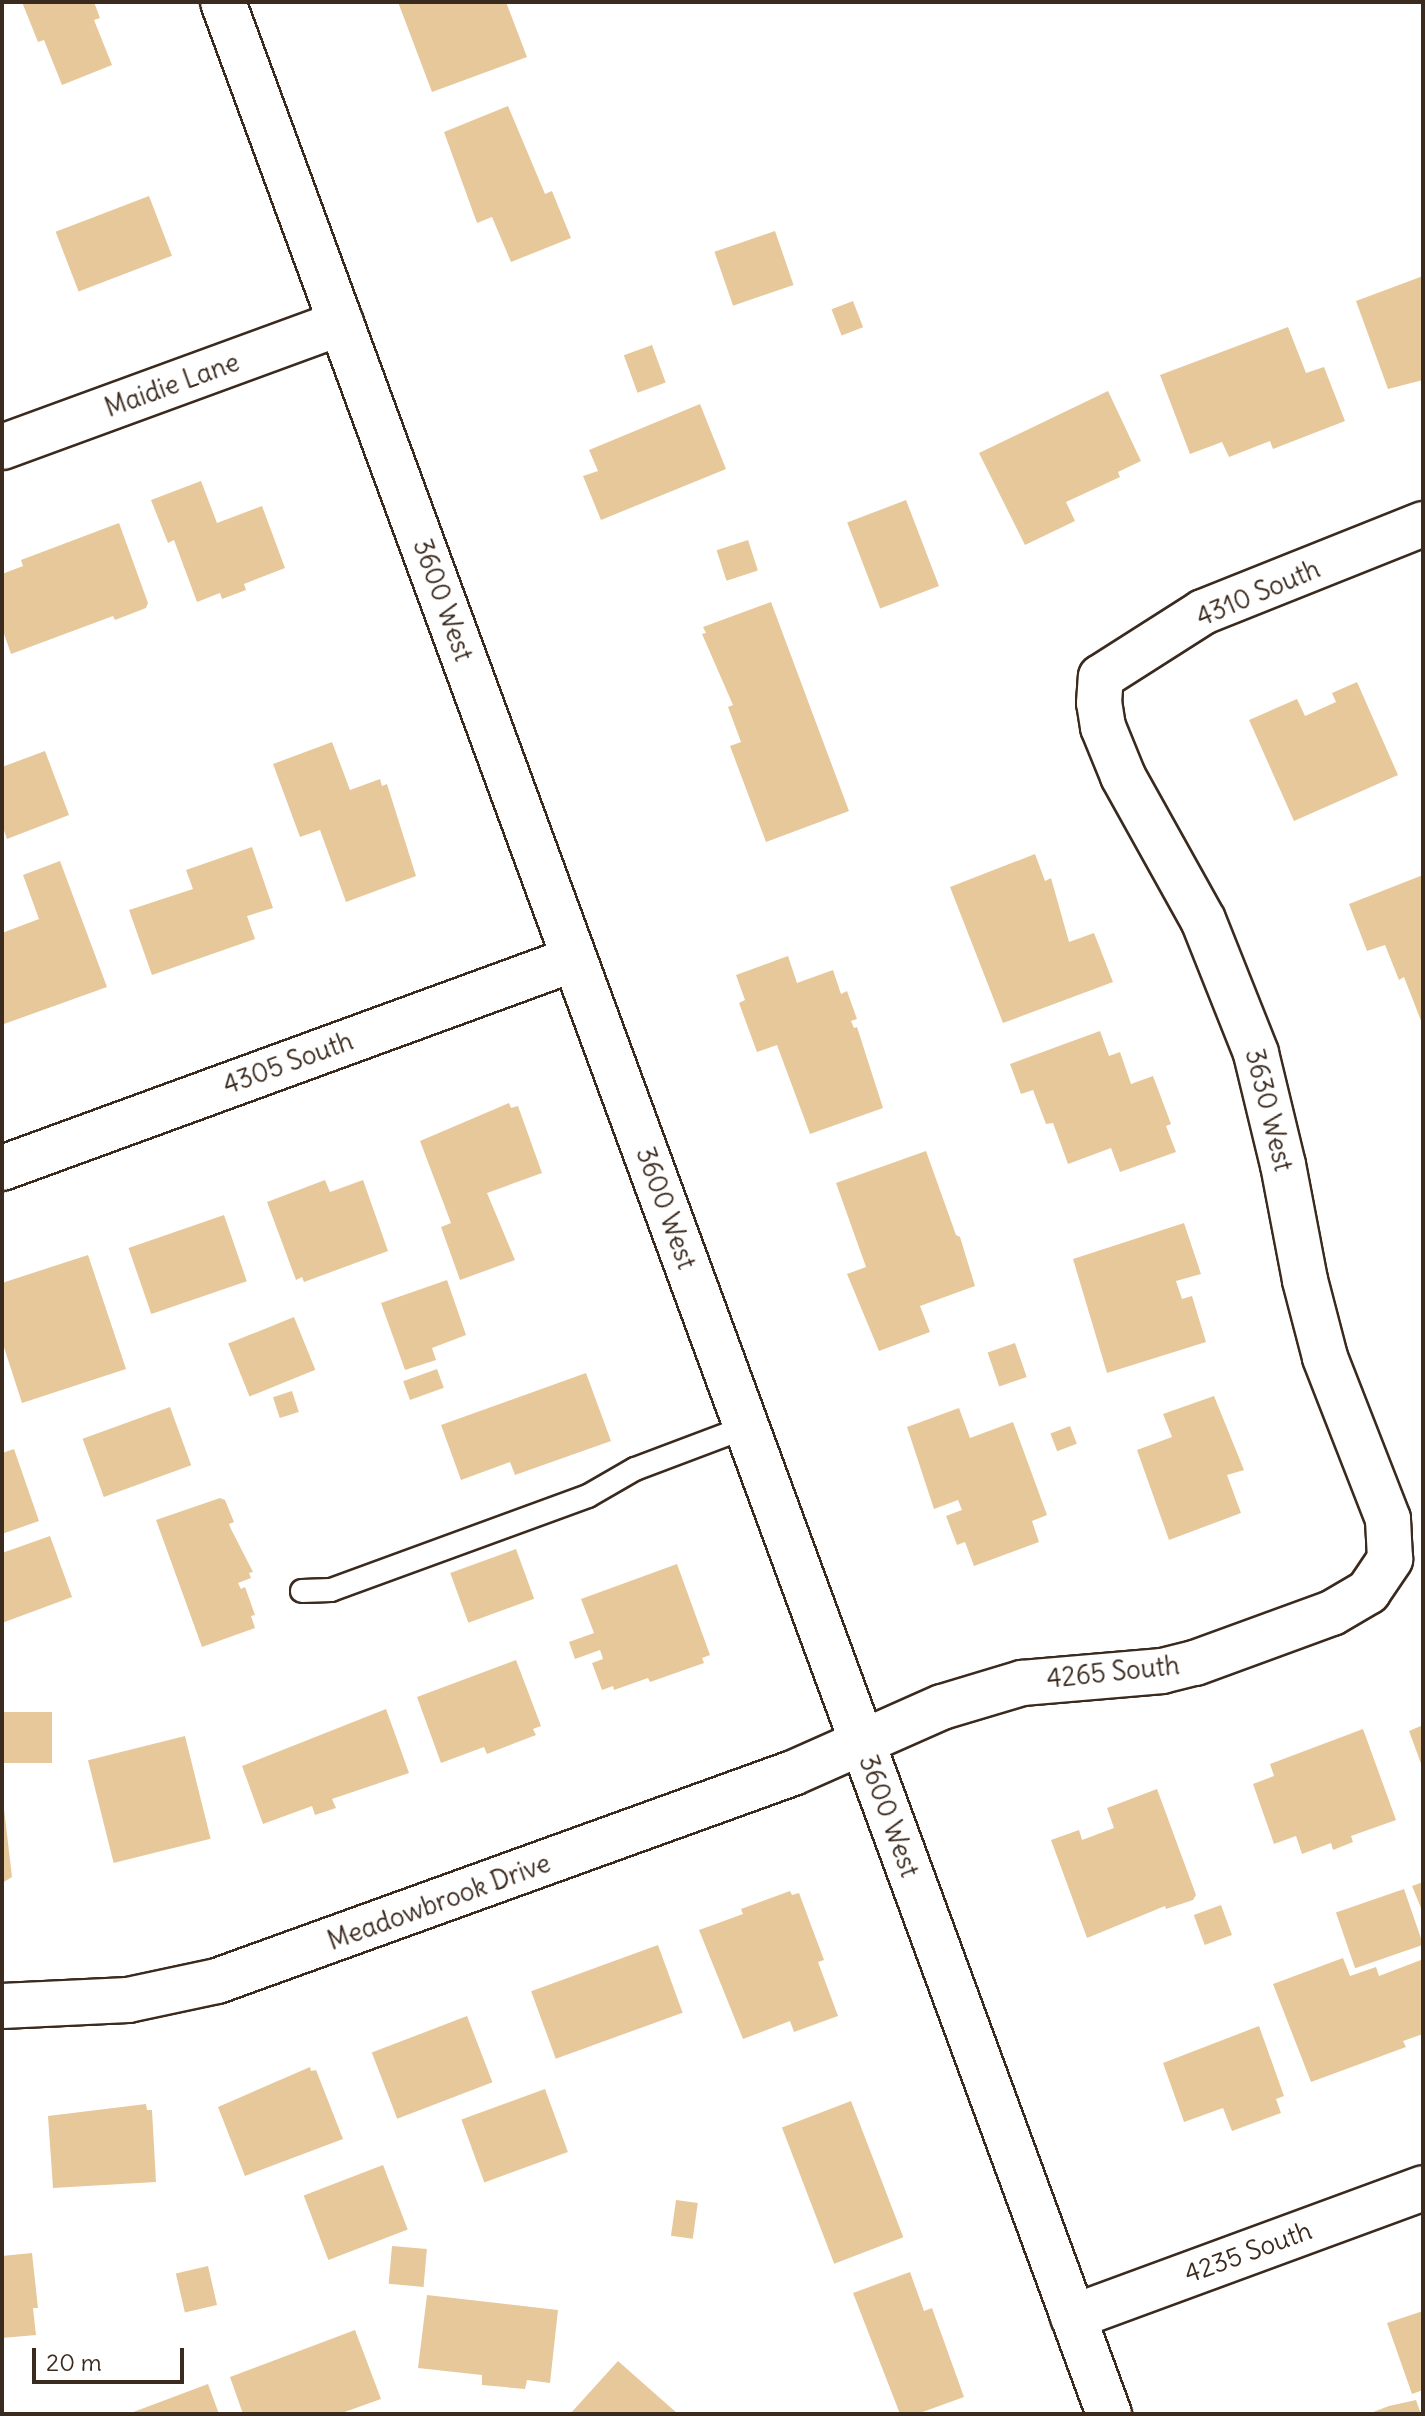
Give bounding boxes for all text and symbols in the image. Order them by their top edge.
street label: Maidie Lane [101,346,243,424]
street label: 3600 West [407,535,479,665]
street label: 4310 South [1192,553,1324,633]
street label: 4305 South [219,1025,357,1101]
street label: 3630 West [1239,1046,1299,1174]
street label: 3600 West [630,1143,702,1273]
street label: 4265 South [1045,1650,1181,1694]
street label: 3600 West [853,1751,925,1881]
street label: Meadowbrook Drive [323,1847,555,1957]
street label: 4235 South [1180,2215,1316,2289]
scale bar [36,2332,188,2382]
text: 20 m [46,2347,102,2377]

